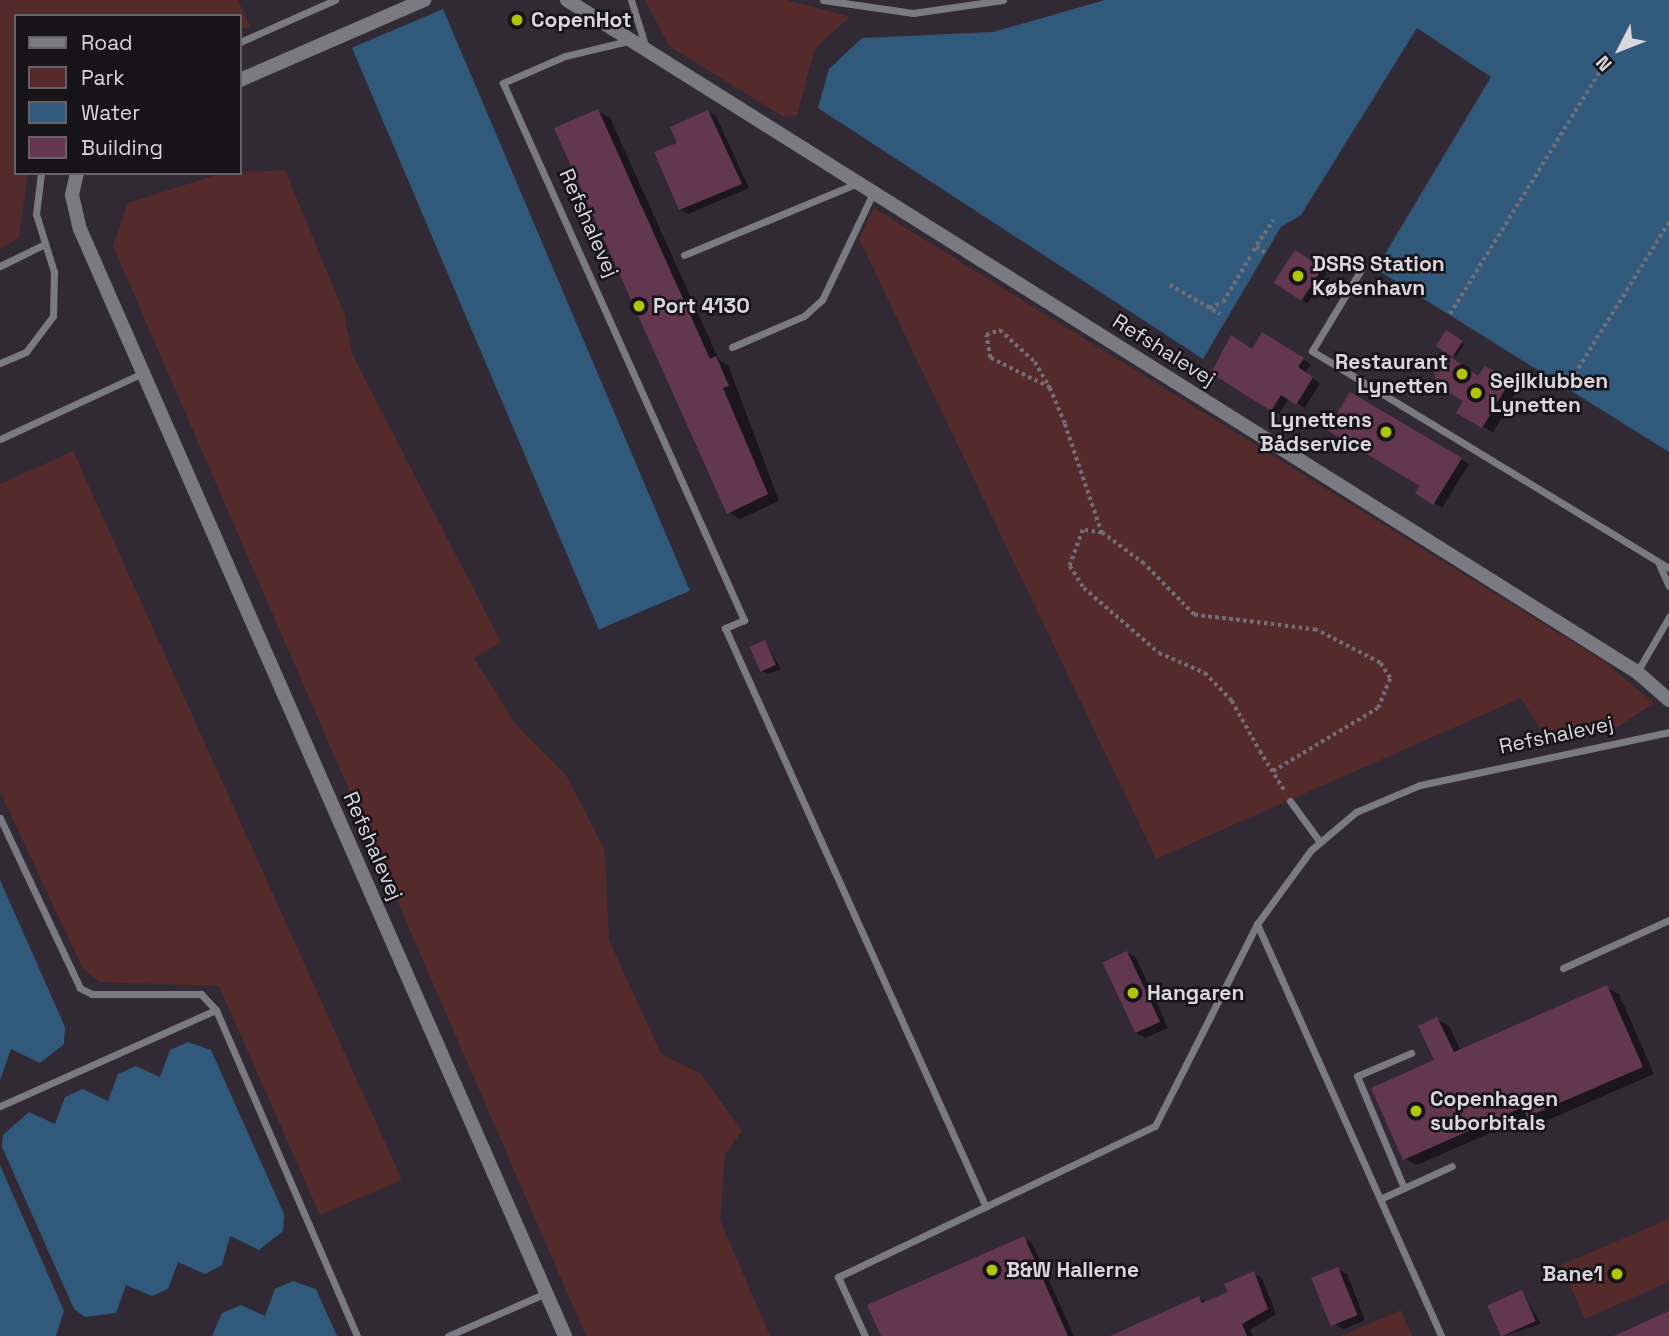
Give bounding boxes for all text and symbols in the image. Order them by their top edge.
place label: CopenHot [531,7,632,33]
marker: CopenHot [509,12,525,28]
legend [14,14,242,175]
north arrow [1585,14,1655,84]
text: Road [81,29,133,56]
text: N [1590,50,1618,76]
text: Park [81,64,125,91]
text: Water [81,99,140,126]
text: Building [81,134,163,161]
street label: Refshalevej [554,165,624,281]
place label: DSRS Station København [1312,251,1445,301]
marker: DSRS Station København [1290,268,1306,284]
place label: Port 4130 [653,293,750,319]
marker: Port 4130 [631,298,647,314]
street label: Refshalevej [1108,309,1220,391]
place label: Restaurant Lynetten [1335,349,1448,399]
marker: Restaurant Lynetten [1454,366,1470,382]
place label: Sejlklubben Lynetten [1490,368,1608,418]
marker: Sejlklubben Lynetten [1468,385,1484,401]
place label: Lynettens Bådservice [1260,407,1372,457]
marker: Lynettens Bådservice [1378,424,1394,440]
street label: Refshalevej [1497,711,1615,759]
street label: Refshalevej [338,788,408,904]
place label: Hangaren [1147,980,1244,1006]
marker: Hangaren [1125,985,1141,1001]
place label: Copenhagen suborbitals [1430,1086,1558,1136]
marker: Copenhagen suborbitals [1408,1103,1424,1119]
place label: B&W Hallerne [1006,1257,1139,1283]
place label: Bane1 [1542,1261,1603,1287]
marker: B&W Hallerne [984,1262,1000,1278]
marker: Bane1 [1609,1266,1625,1282]

